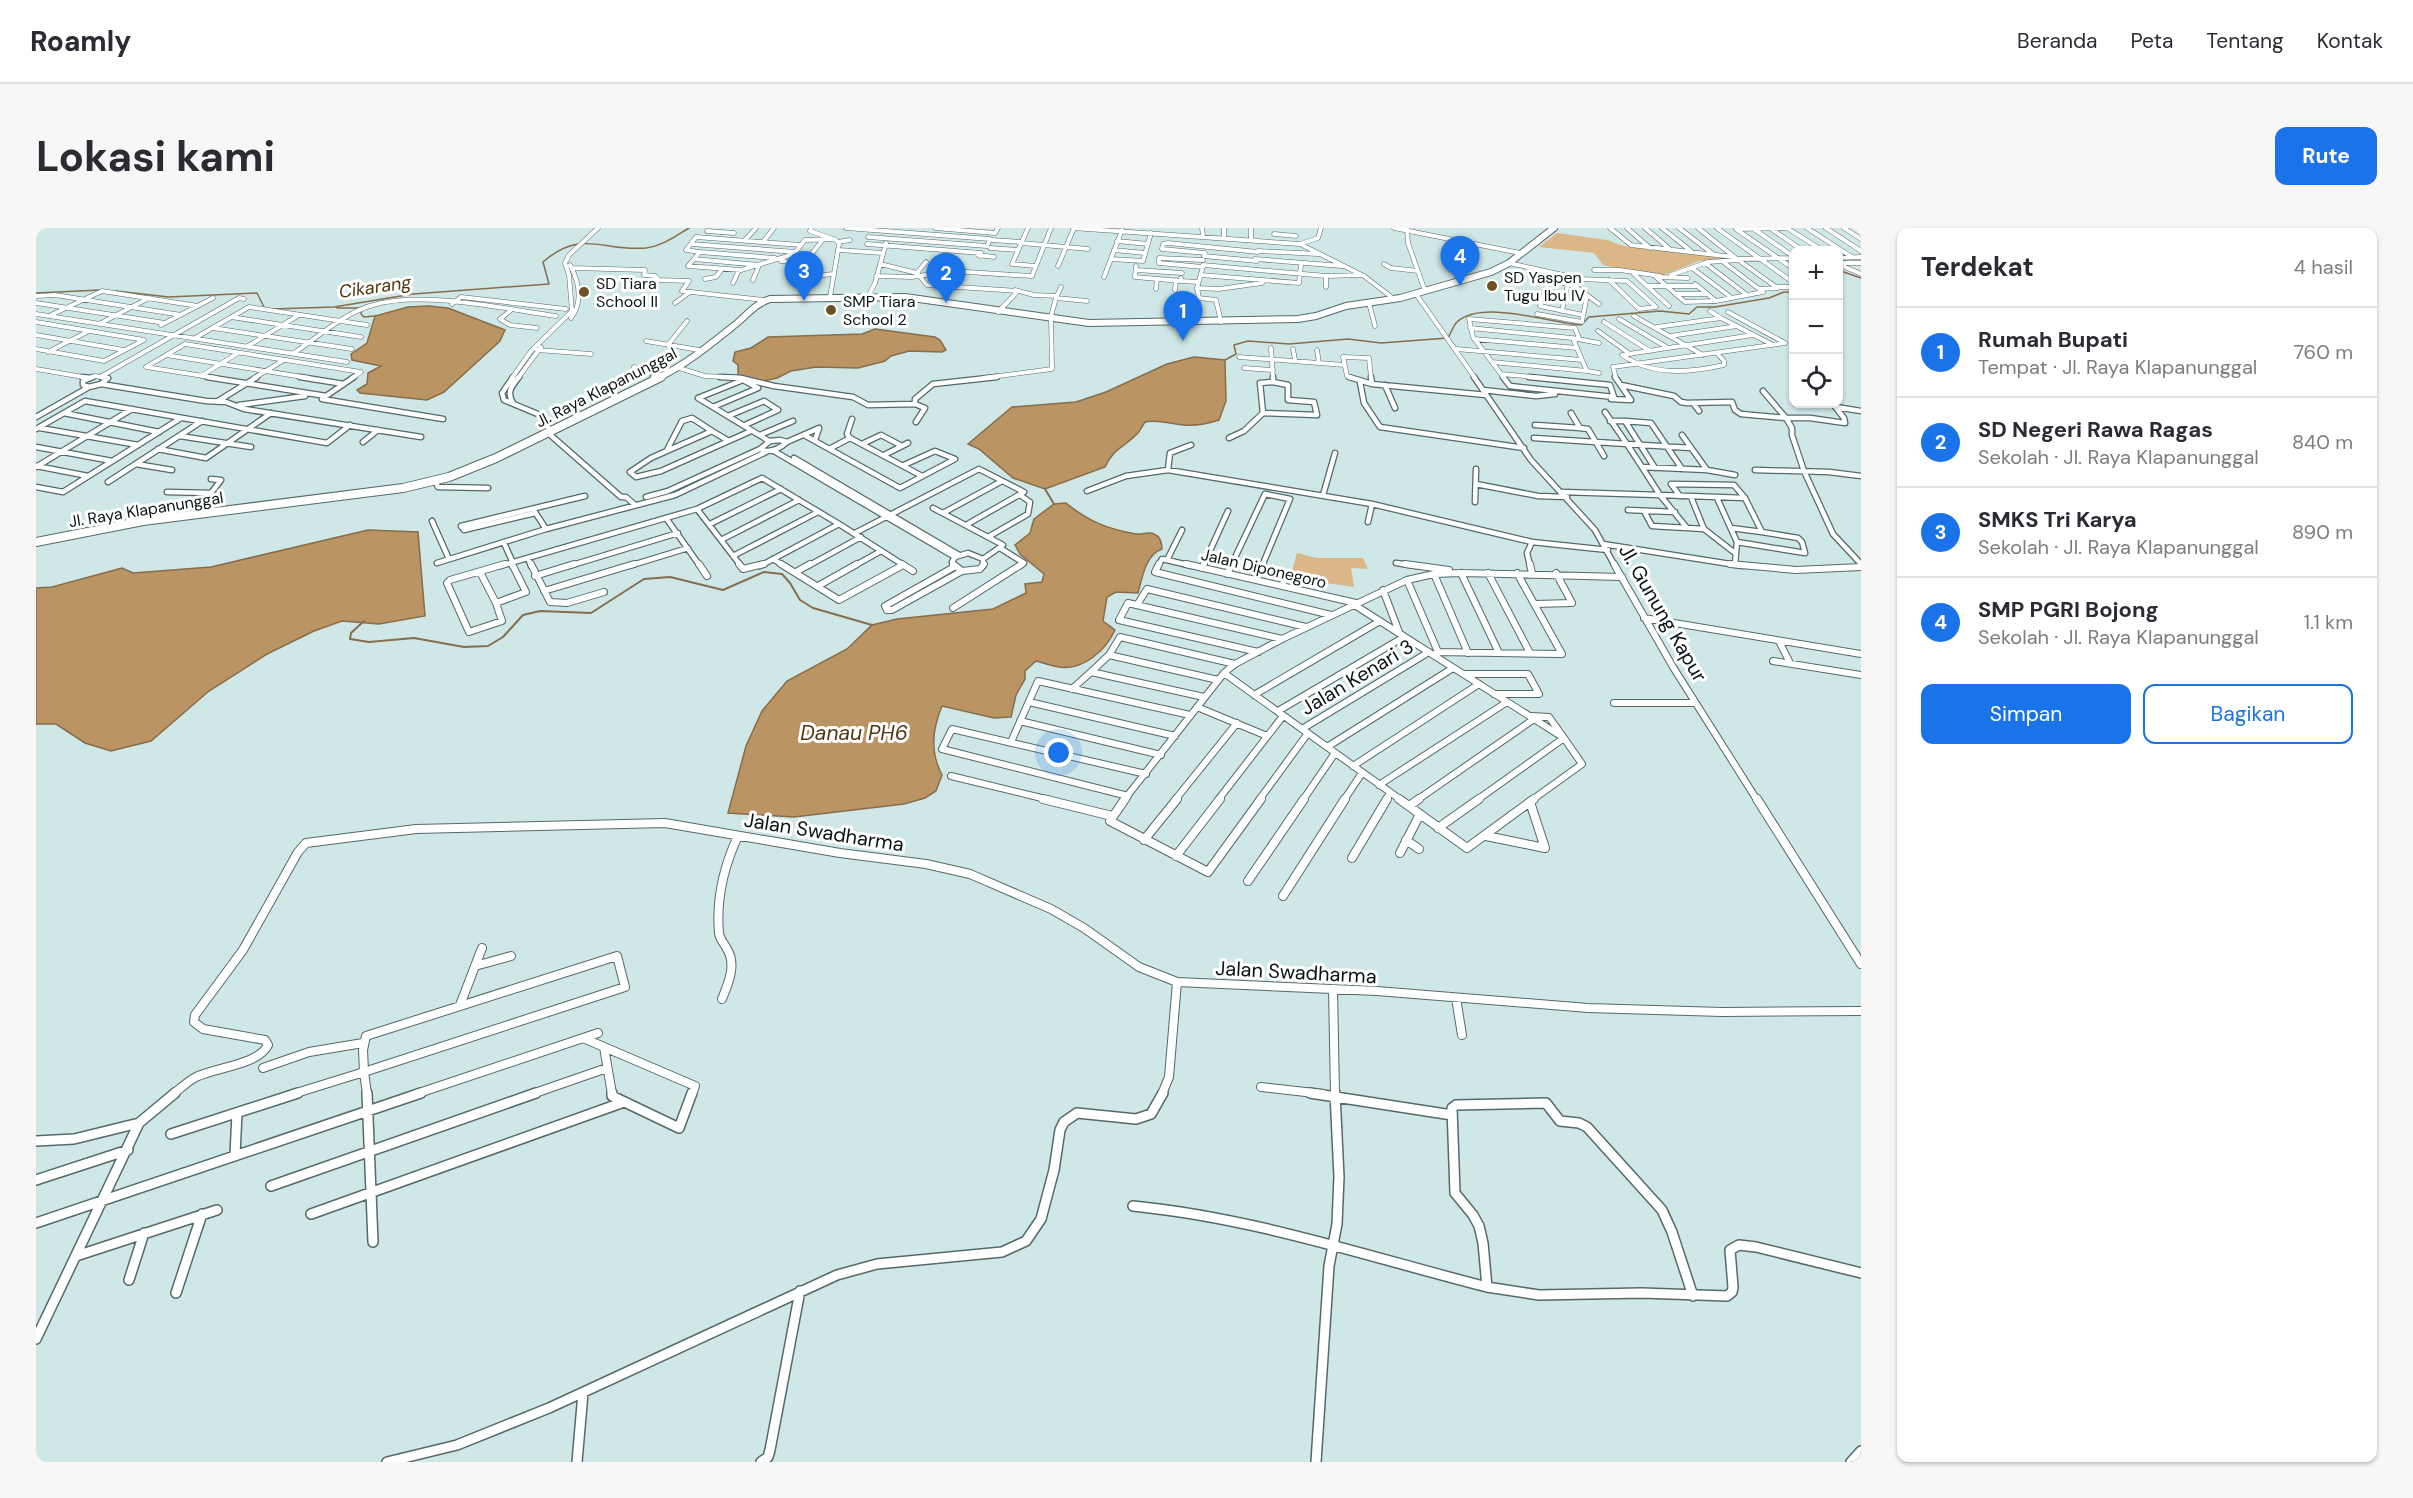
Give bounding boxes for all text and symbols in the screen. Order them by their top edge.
text: Roamly [30,23,131,60]
text: Beranda [2017,27,2098,55]
text: Peta [2131,27,2173,55]
text: Tentang [2206,27,2284,55]
text: Kontak [2317,27,2383,55]
button: Rute [2275,127,2377,185]
text: Lokasi kami [36,129,275,184]
pin: 4 [1440,236,1480,286]
map controls [1789,246,1843,408]
button: + [1789,246,1843,300]
text: Terdekat [1921,250,2034,284]
pin: 3 [784,251,824,301]
pin: 2 [926,254,966,303]
text: 4 hasil [2294,254,2353,280]
place label: SD Yaspen Tugu Ibu IV [1504,267,1586,306]
water label: Cikarang [337,270,414,304]
place label: SD Tiara School II [596,273,658,312]
marker: SD Yaspen Tugu Ibu IV [1485,279,1499,293]
marker: SD Tiara School II [577,285,591,299]
place label: SMP Tiara School 2 [843,291,915,330]
pin: 1 [1164,291,1202,341]
button: − [1789,300,1843,354]
marker: SMP Tiara School 2 [824,303,838,317]
text: Rumah Bupati [1978,325,2128,354]
text: 1 [1937,339,1944,365]
text: 760 m [2293,339,2353,365]
street label: Jl. Raya Klapanunggal [532,343,681,432]
button: locate [1789,354,1843,408]
text: Tempat · Jl. Raya Klapanunggal [1978,354,2257,380]
text: SD Negeri Rawa Ragas [1978,415,2213,444]
text: 2 [1935,429,1946,455]
text: 840 m [2292,429,2353,455]
text: Sekolah · Jl. Raya Klapanunggal [1978,444,2259,470]
street label: Jl. Raya Klapanunggal [67,487,225,532]
text: SMKS Tri Karya [1978,505,2137,534]
text: 3 [1934,519,1947,545]
text: 890 m [2292,519,2353,545]
text: Sekolah · Jl. Raya Klapanunggal [1978,534,2259,560]
street label: Jl. Gunung Kapur [1613,539,1713,687]
street label: Jalan Diponegoro [1199,544,1329,593]
text: SMP PGRI Bojong [1978,595,2159,624]
text: 4 [1934,609,1947,635]
text: 1.1 km [2304,609,2353,635]
text: Sekolah · Jl. Raya Klapanunggal [1978,624,2259,650]
street label: Jalan Kenari 3 [1296,633,1418,721]
button: Simpan [1921,684,2131,744]
button: Bagikan [2143,684,2353,744]
water label: Danau PH6 [800,719,908,747]
your location [1044,738,1073,767]
street label: Jalan Swadharma [742,807,906,857]
street label: Jalan Swadharma [1215,955,1377,989]

